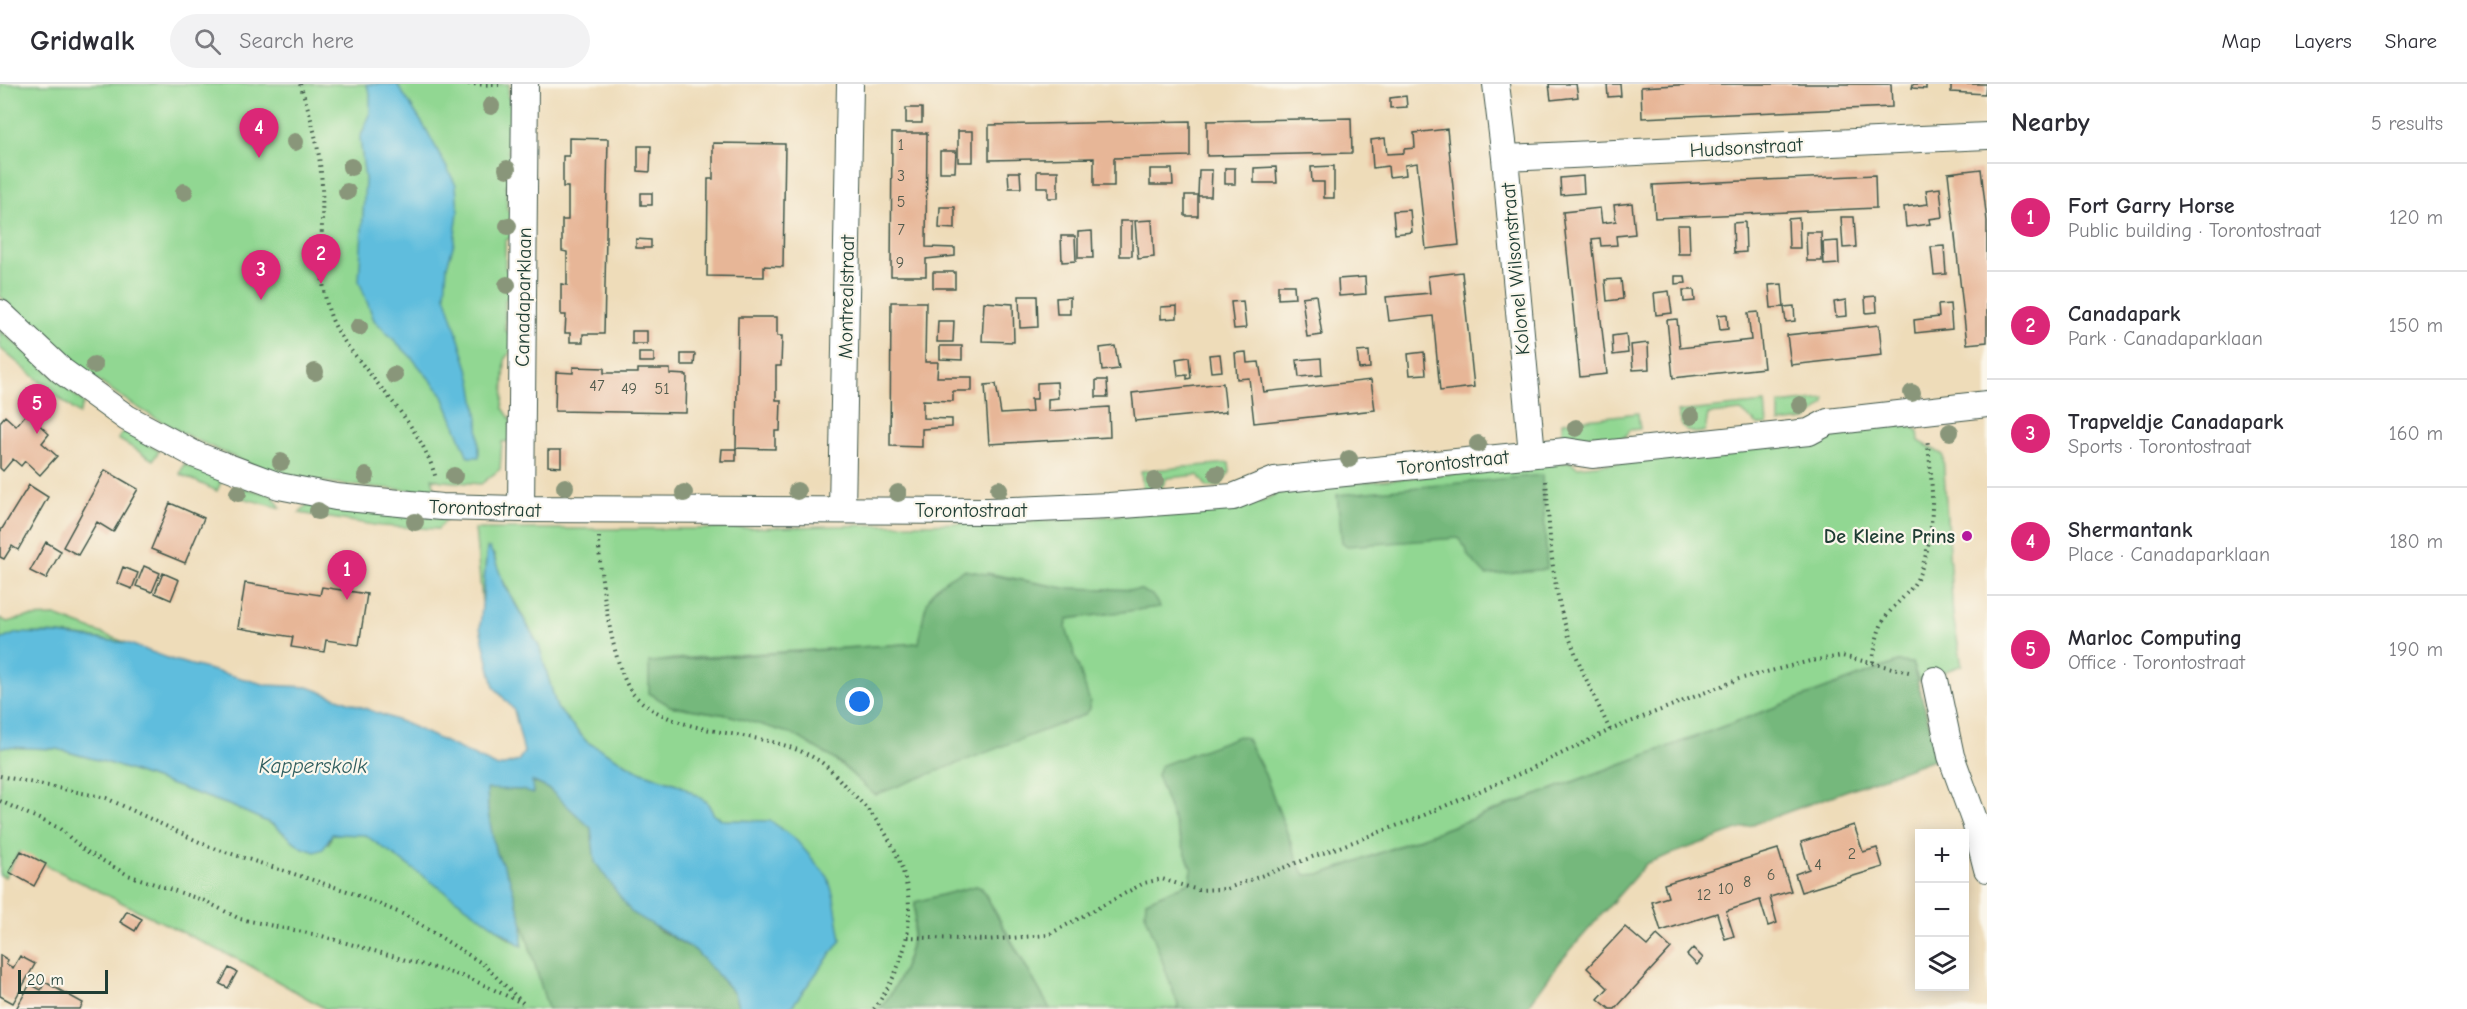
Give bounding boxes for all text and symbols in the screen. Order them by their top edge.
search box [170,14,590,68]
text: Gridwalk [30,25,134,57]
icon: search [191,25,224,58]
text: Search here [239,28,354,54]
text: Map [2222,29,2261,53]
text: Layers [2294,29,2352,53]
text: Share [2385,29,2437,53]
text: Nearby [2011,108,2090,138]
pin: 4 [240,109,278,158]
text: 5 results [2371,112,2443,135]
street label: Hudsonstraat [1689,133,1804,162]
house number: 1 [898,136,904,154]
house number: 3 [897,167,905,185]
street label: Kolonel Wilsonstraat [1496,181,1534,356]
house number: 5 [897,193,905,211]
text: Fort Garry Horse [2068,193,2235,219]
text: 1 [2027,206,2034,229]
text: 120 m [2389,206,2443,229]
text: Public building · Torontostraat [2068,219,2321,242]
house number: 7 [897,221,905,239]
street label: Canadaparklaan [511,227,536,367]
street label: Montrealstraat [834,233,859,359]
pin: 2 [302,234,340,284]
pin: 3 [242,250,280,300]
house number: 9 [896,254,904,272]
text: Canadapark [2068,301,2180,327]
text: 2 [2026,314,2035,337]
text: 150 m [2389,314,2443,337]
text: Park · Canadaparklaan [2068,327,2263,350]
house number: 47 [589,377,605,395]
house number: 49 [621,380,637,398]
house number: 51 [654,380,670,398]
pin: 5 [18,384,57,434]
text: Trapveldje Canadapark [2068,409,2284,435]
text: 3 [2026,422,2035,445]
text: 160 m [2389,422,2443,445]
text: Sports · Torontostraat [2068,435,2251,458]
street label: Torontostraat [1396,445,1511,480]
street label: Torontostraat [429,495,543,522]
street label: Torontostraat [915,499,1028,522]
text: Shermantank [2068,517,2192,543]
place label: De Kleine Prins [1824,525,1955,548]
marker: De Kleine Prins [1960,529,1974,543]
text: 4 [2026,530,2035,553]
text: 180 m [2389,530,2443,553]
text: Place · Canadaparklaan [2068,543,2270,566]
pin: 1 [328,550,366,600]
text: Marloc Computing [2068,625,2242,651]
text: 5 [2025,638,2036,661]
text: 190 m [2389,638,2443,661]
text: Office · Torontostraat [2068,651,2245,674]
your location [845,687,874,716]
water label: Kapperskolk [259,754,368,778]
map controls [1915,829,1969,991]
button: + [1915,829,1969,883]
house number: 2 [1848,845,1856,863]
house number: 4 [1814,856,1822,874]
house number: 6 [1767,866,1775,884]
house number: 8 [1743,873,1751,891]
house number: 10 [1718,880,1734,898]
button: − [1915,883,1969,937]
house number: 12 [1697,886,1711,904]
button: layers [1915,937,1969,991]
scale bar [18,967,108,994]
text: 20 m [27,971,64,989]

